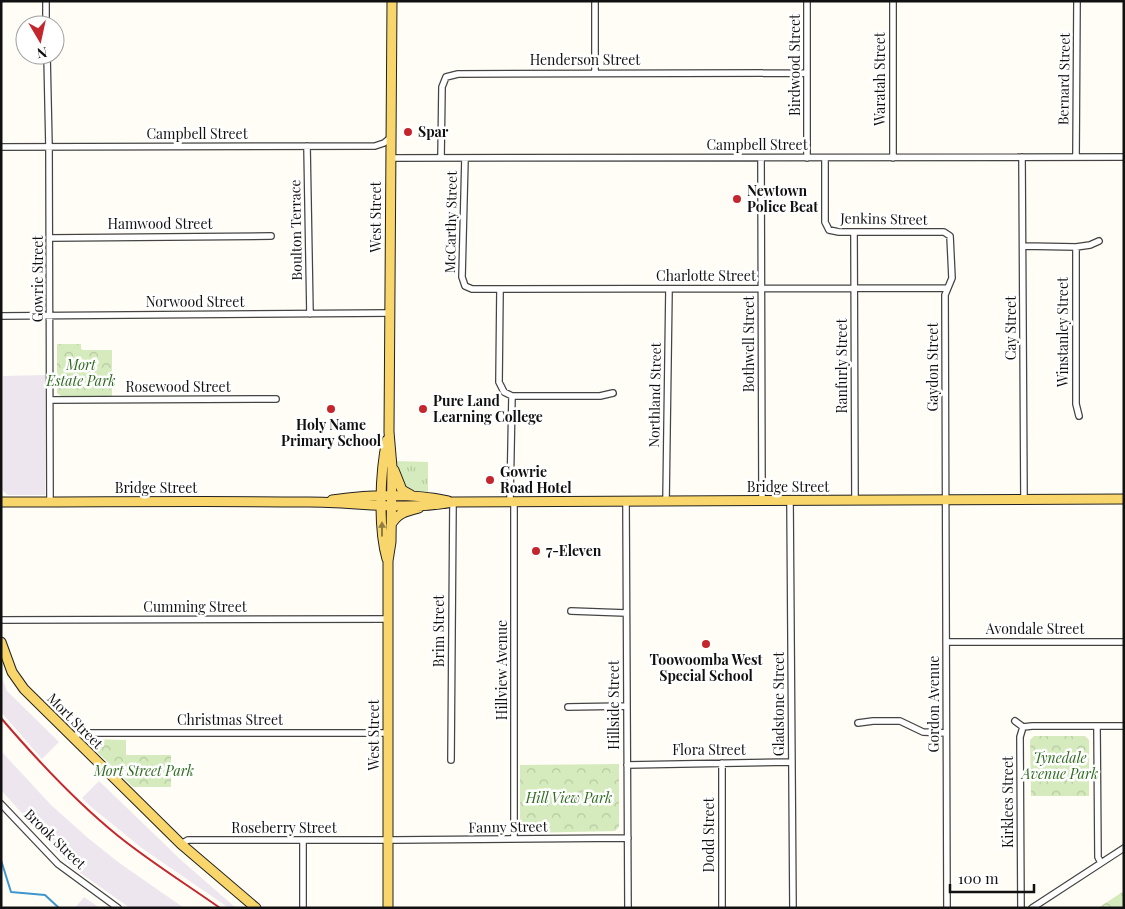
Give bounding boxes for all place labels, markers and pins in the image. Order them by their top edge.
place label: Spar [418,122,449,141]
marker: Spar [402,126,414,138]
place label: Newtown Police Beat [747,181,818,216]
marker: Newtown Police Beat [731,193,743,205]
place label: Pure Land Learning College [433,391,543,426]
marker: Holy Name Primary School [325,403,337,415]
marker: Pure Land Learning College [417,403,429,415]
place label: Holy Name Primary School [281,415,382,450]
place label: Gowrie Road Hotel [500,462,572,497]
marker: Gowrie Road Hotel [484,474,496,486]
place label: 7-Eleven [546,541,602,560]
marker: 7-Eleven [530,545,542,557]
marker: Toowoomba West Special School [700,638,712,650]
place label: Toowoomba West Special School [650,650,763,685]

